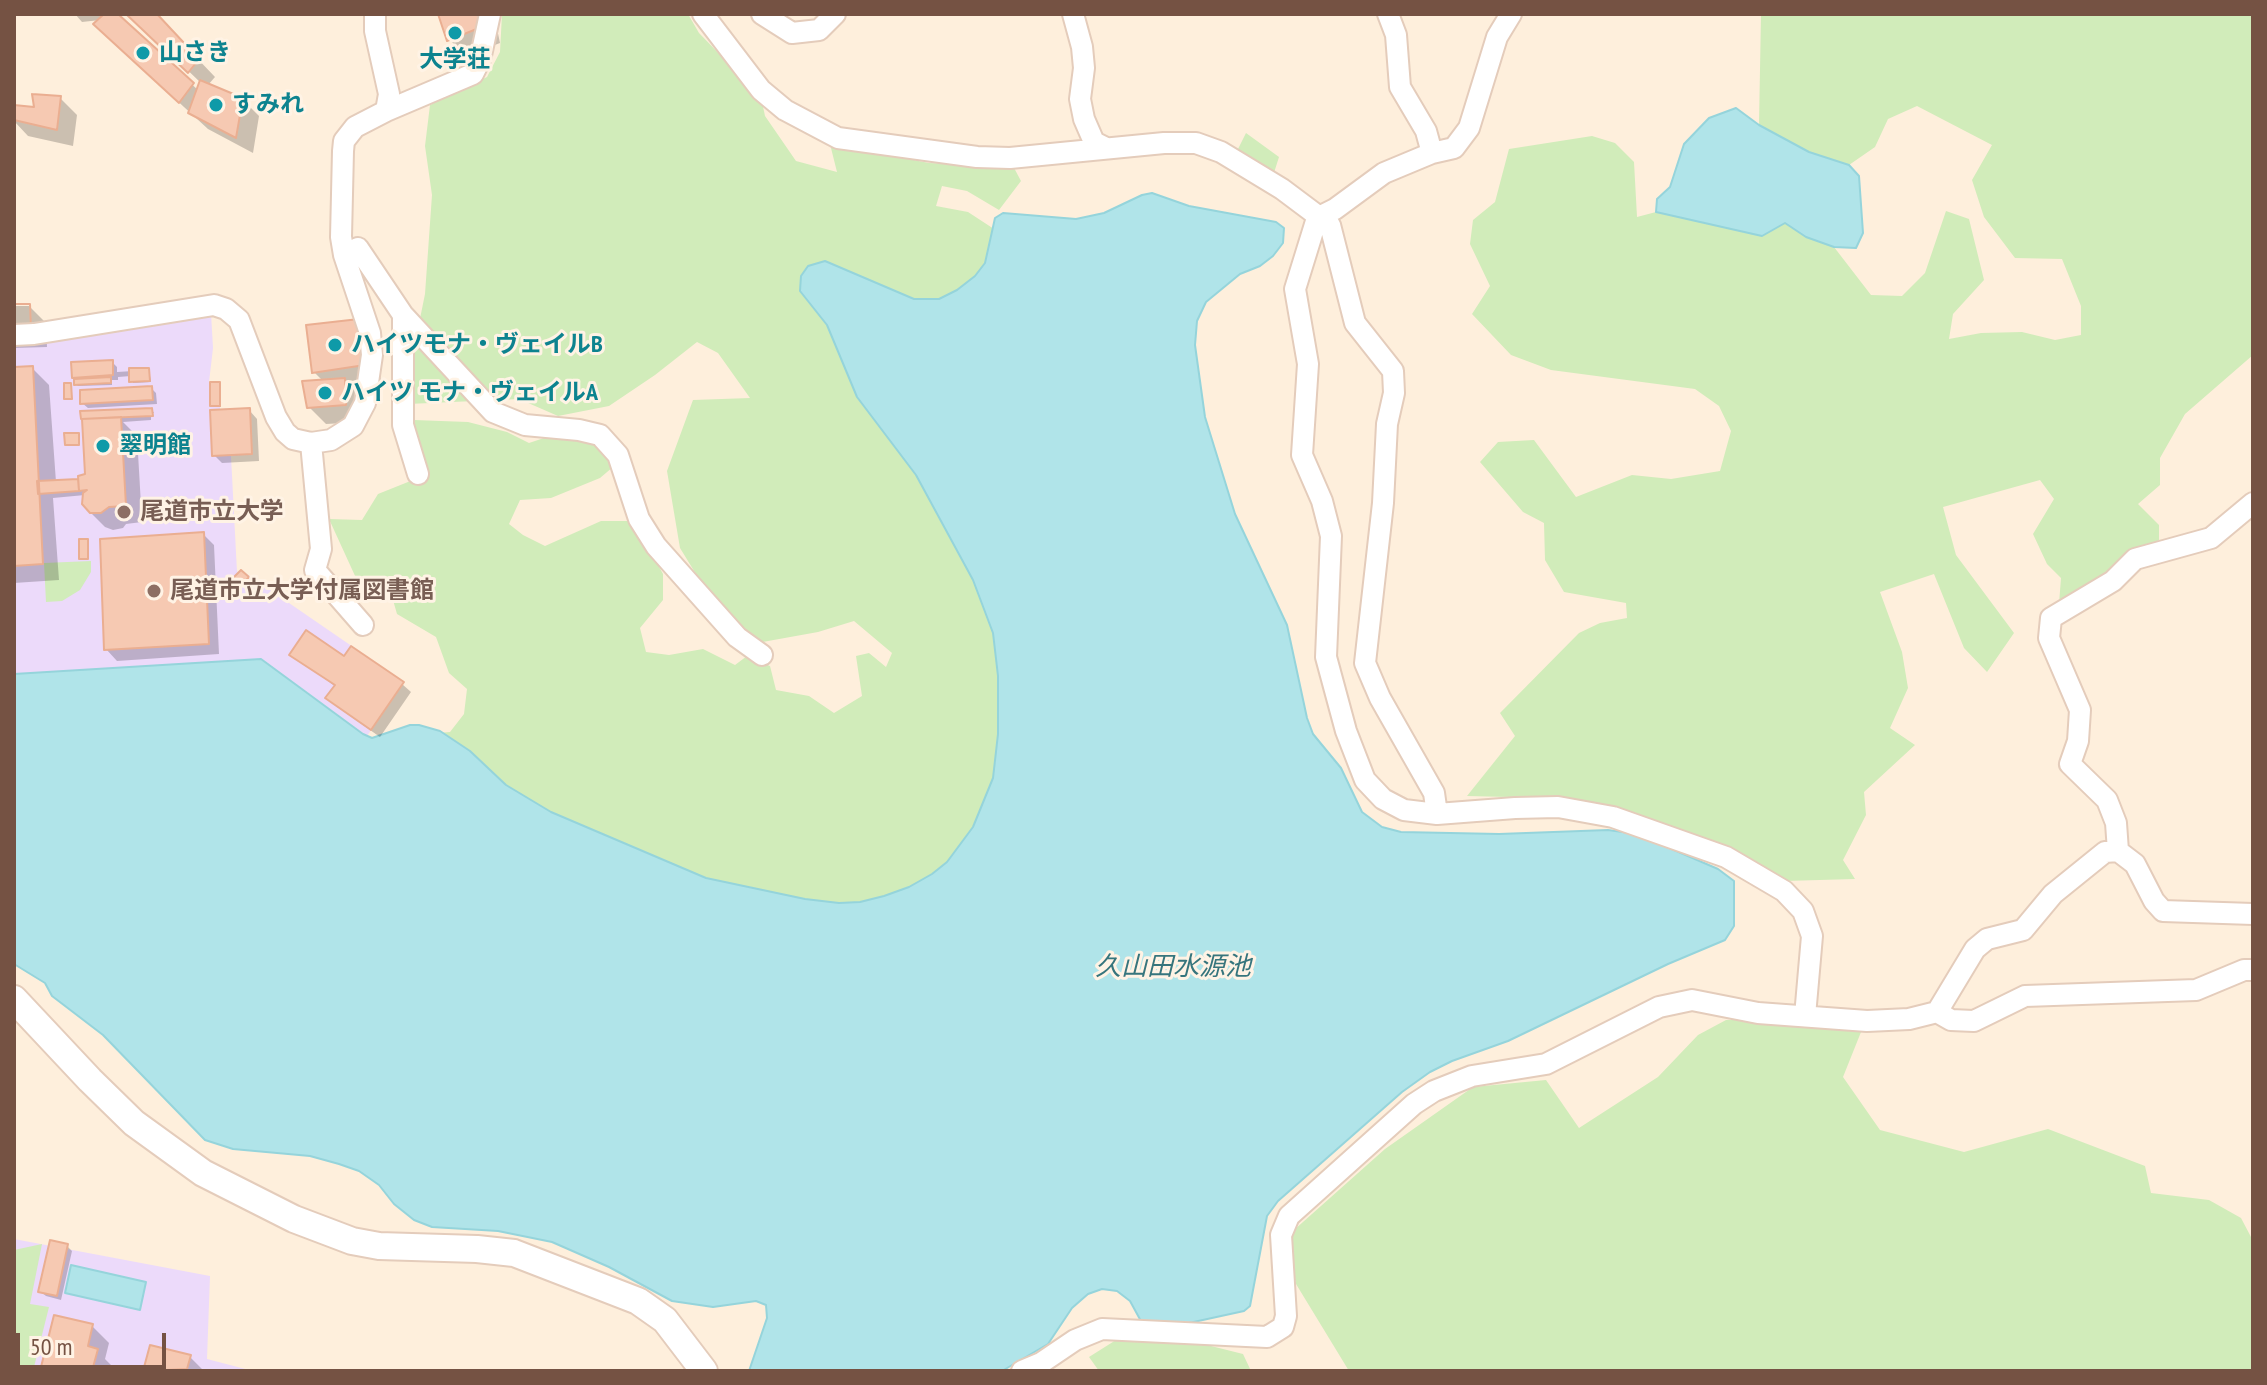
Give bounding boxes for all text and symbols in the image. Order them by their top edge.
marker: 大学荘 [446,24,464,42]
place label: 山さき [159,39,231,67]
marker: 山さき [134,44,152,62]
place label: 大学荘 [419,46,491,74]
place label: すみれ [232,91,304,119]
marker: すみれ [207,96,225,114]
place label: ハイツモナ・ヴェイルB [351,331,603,359]
marker: ハイツモナ・ヴェイルB [326,336,344,354]
place label: ハイツ モナ・ヴェイルA [341,379,598,407]
marker: ハイツ モナ・ヴェイルA [316,384,334,402]
place label: 翠明館 [119,432,191,460]
marker: 翠明館 [94,437,112,455]
place label: 尾道市立大学 [140,498,284,526]
marker: 尾道市立大学 [115,503,133,521]
place label: 尾道市立大学付属図書館 [170,577,434,605]
marker: 尾道市立大学付属図書館 [145,582,163,600]
water label: 久山田水源池 [1095,952,1251,984]
scale bar [20,1317,170,1367]
text: 50 m [30,1331,72,1362]

